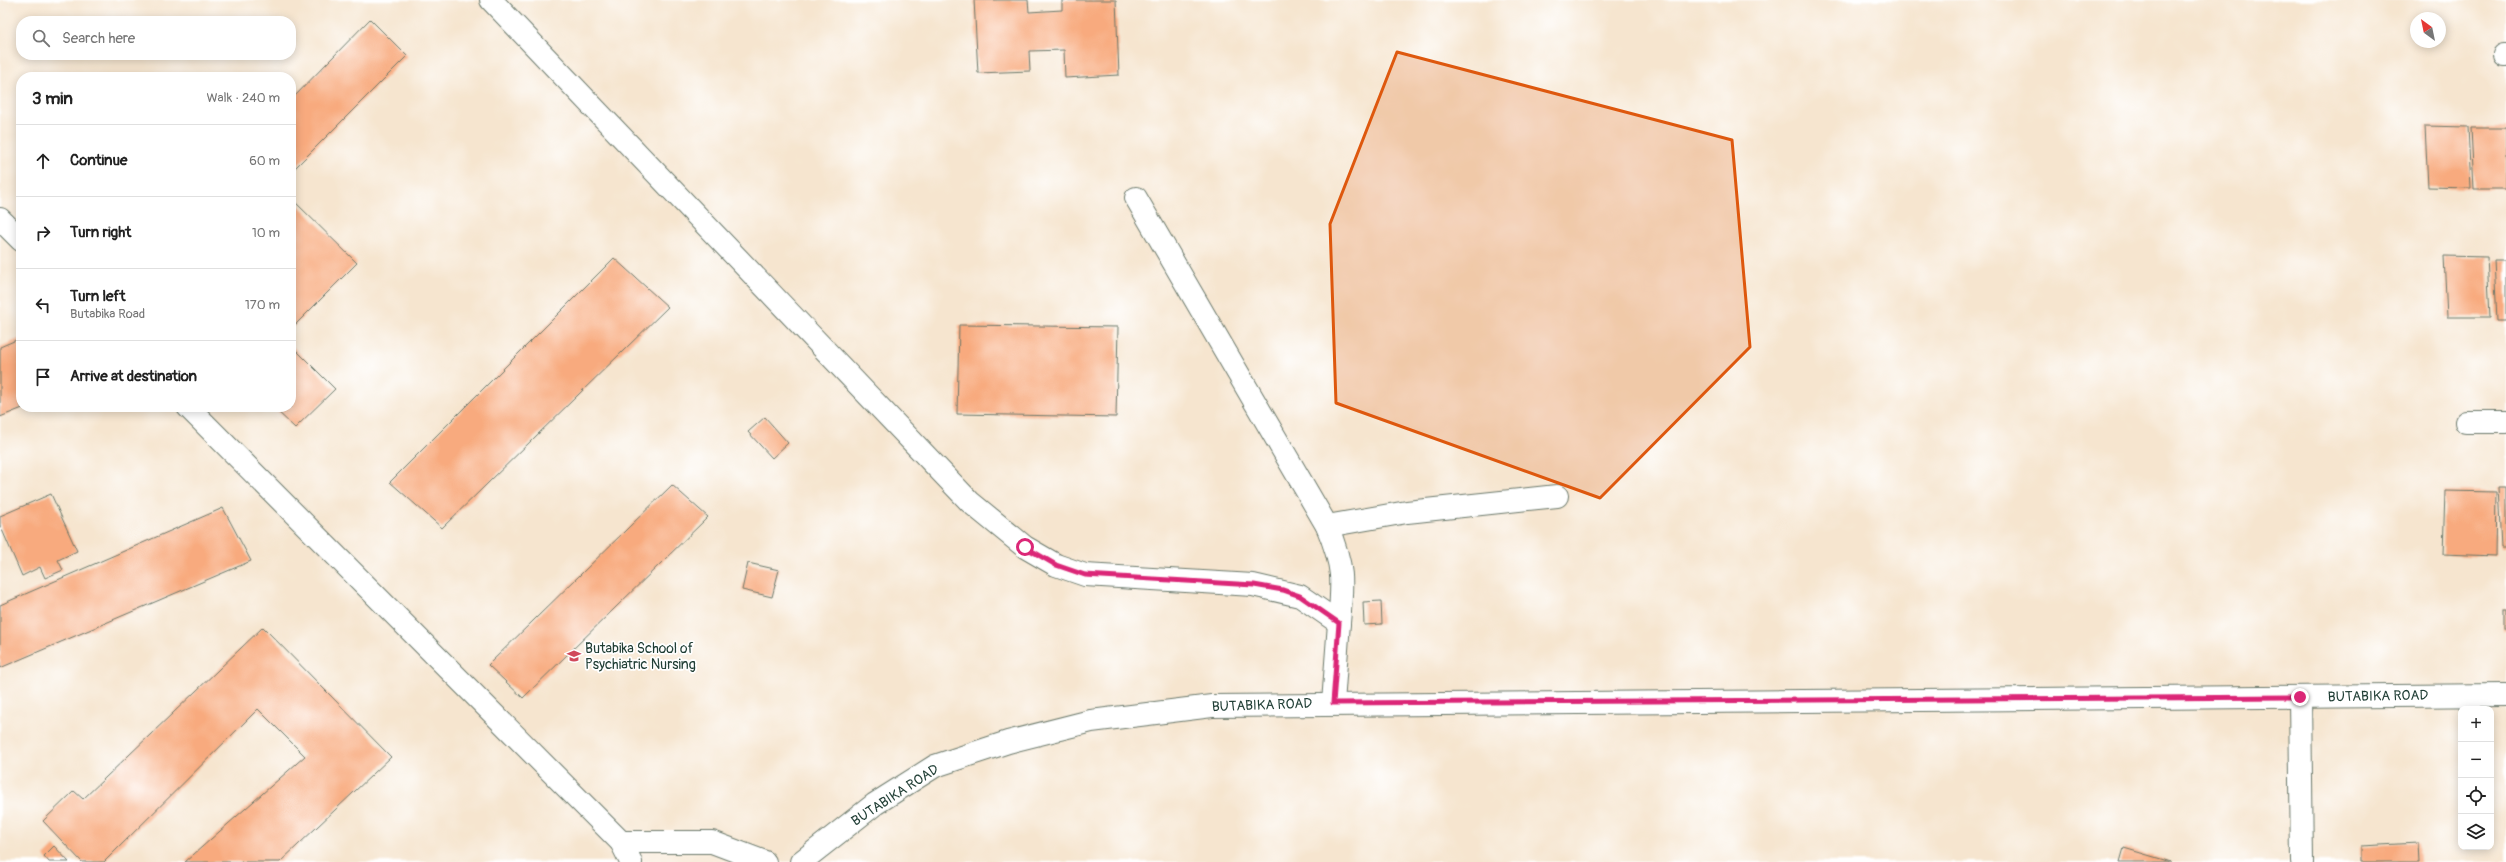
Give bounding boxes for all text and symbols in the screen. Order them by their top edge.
north arrow [2410,12,2446,48]
search box [16,16,296,60]
icon: search [30,27,52,49]
text: Search here [62,29,135,48]
text: 3 min [32,88,73,109]
text: Walk · 240 m [206,90,280,106]
icon: ahead [32,150,54,172]
text: Continue [70,151,128,170]
text: 60 m [249,153,280,169]
icon: right [32,222,54,244]
text: Turn right [70,223,131,242]
text: 10 m [252,225,280,241]
text: Turn left [70,287,126,306]
icon: left [32,294,54,316]
text: 170 m [245,297,280,313]
text: Butabika Road [70,306,145,322]
icon: arrive [32,366,54,388]
text: Arrive at destination [70,367,197,386]
route start [1016,538,1034,556]
place label: Butabika School of Psychiatric Nursing [585,640,696,673]
school or university icon: Butabika School of Psychiatric Nursing [566,648,582,664]
street label: BUTABIKA ROAD [2328,687,2429,705]
route end [2291,688,2309,706]
street label: BUTABIKA ROAD [1211,695,1313,715]
map controls [2458,706,2494,850]
button: + [2458,706,2494,742]
button: − [2458,742,2494,778]
street label: BUTABIKA ROAD [848,760,942,830]
button: locate [2458,778,2494,814]
button: layers [2458,814,2494,850]

